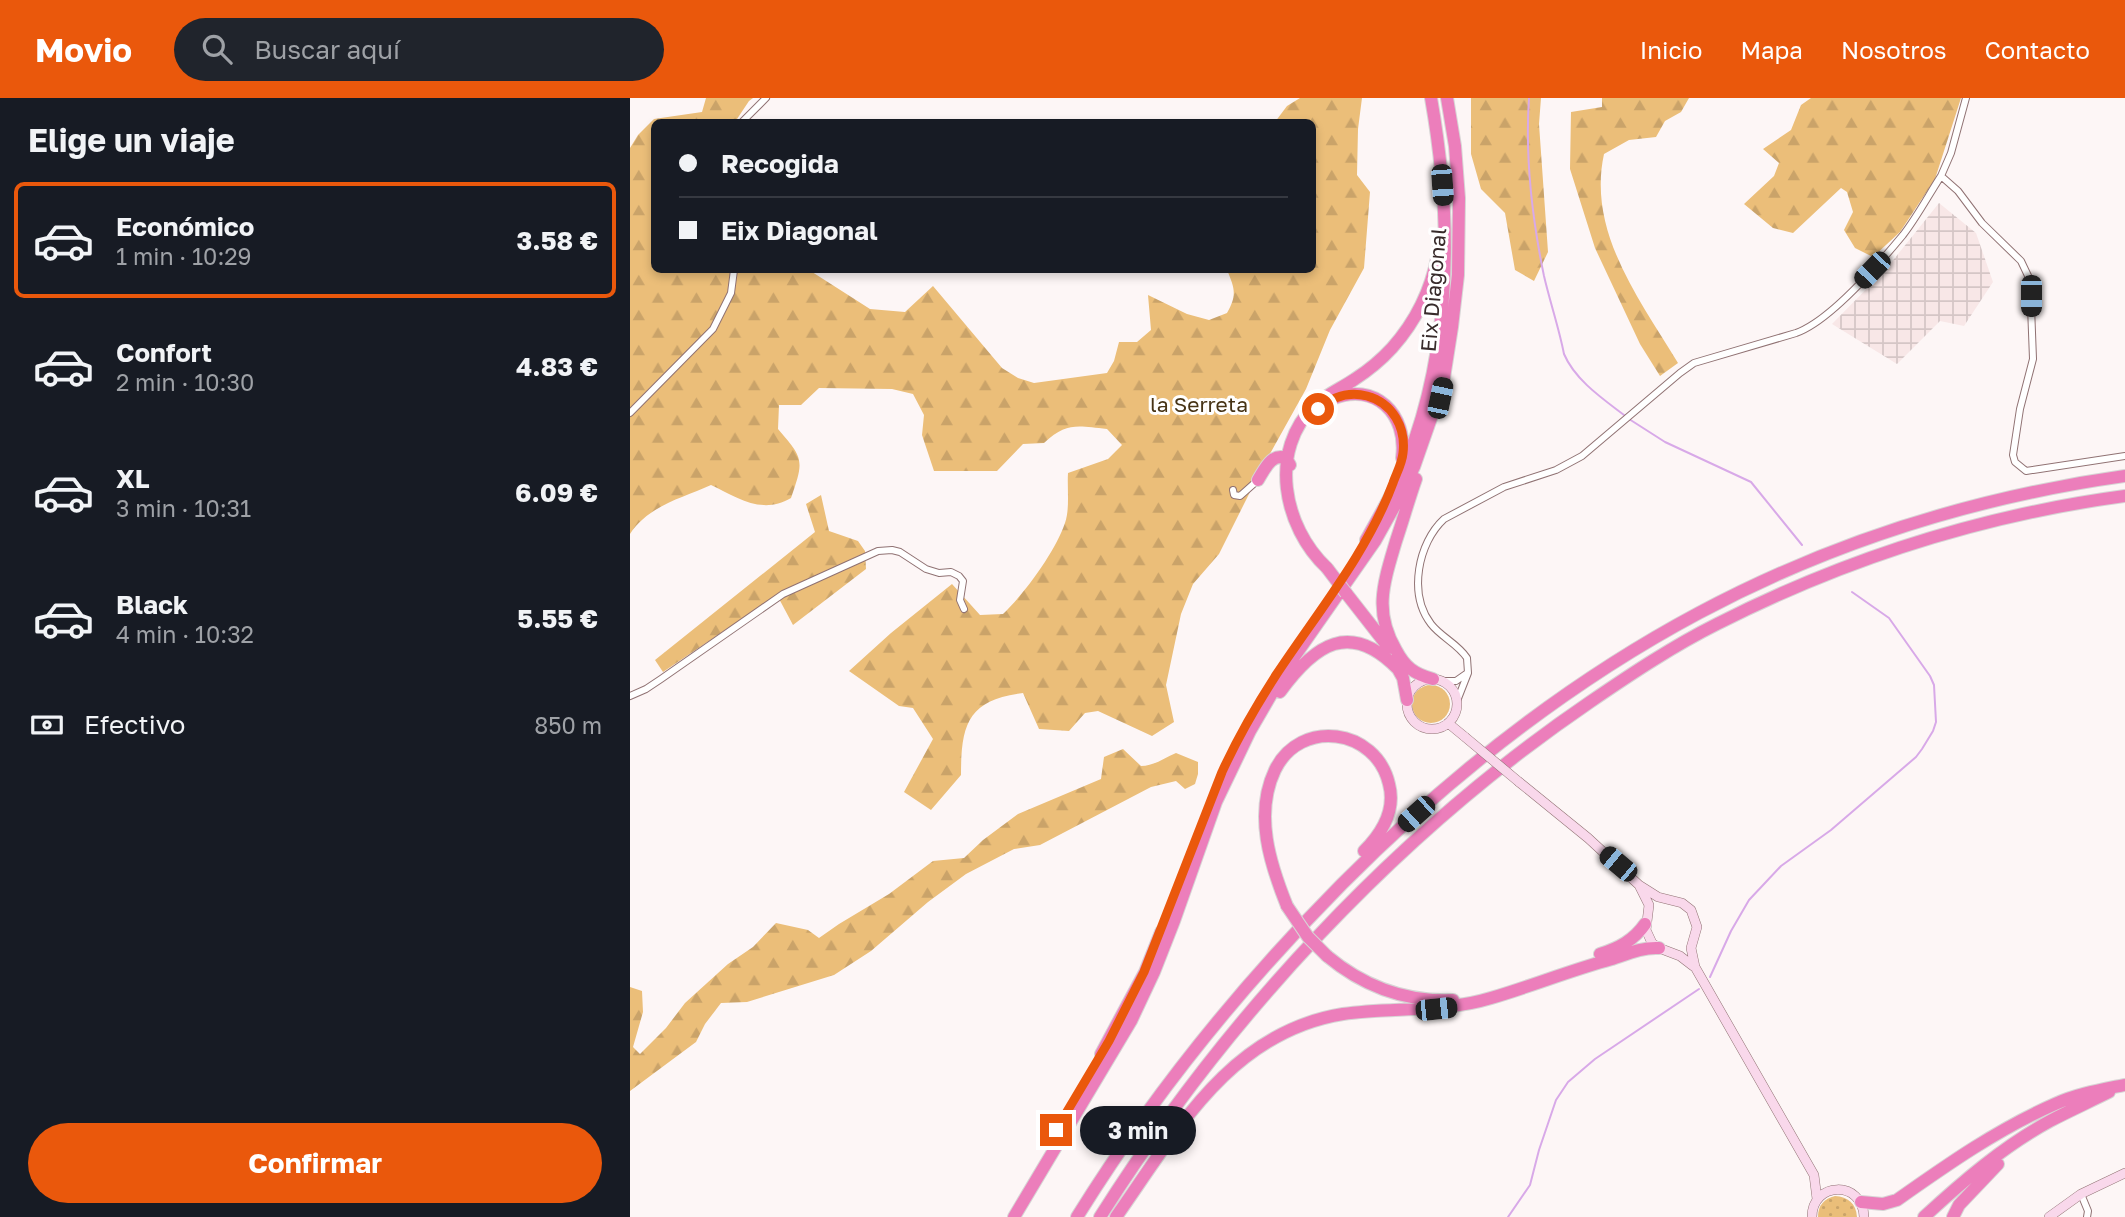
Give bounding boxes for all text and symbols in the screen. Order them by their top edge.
search box [174,18,664,81]
text: Movio [35,30,132,69]
icon: search [198,30,236,68]
text: Buscar aquí [254,34,400,65]
text: Inicio [1640,35,1702,64]
text: Mapa [1740,35,1803,64]
text: Nosotros [1841,35,1947,64]
text: Contacto [1985,35,2090,64]
text: Elige un viaje [28,121,235,159]
text: Recogida [721,148,839,179]
car [1431,163,1454,207]
icon: car [32,209,95,272]
text: Económico [116,211,254,242]
text: Eix Diagonal [721,215,878,246]
text: 3.58 € [516,225,598,256]
street label: Eix Diagonal [1415,227,1451,353]
text: 1 min · 10:29 [116,242,252,270]
car [1850,248,1895,292]
car [2021,275,2042,317]
icon: car [32,335,95,398]
text: Confort [116,337,212,368]
text: 4.83 € [516,351,598,382]
text: 2 min · 10:30 [116,368,254,396]
car [1426,375,1455,421]
park label: la Serreta [1150,391,1248,417]
route start [1302,393,1334,425]
icon: car [32,461,95,524]
text: XL [116,463,150,494]
text: 6.09 € [515,477,598,508]
text: 3 min · 10:31 [116,494,251,522]
icon: car [32,587,95,650]
text: Black [116,589,188,620]
text: 5.55 € [517,603,598,634]
text: 4 min · 10:32 [116,620,254,648]
icon: cash [28,706,66,744]
text: Efectivo [84,709,185,740]
text: 850 m [534,711,602,739]
car [1394,792,1439,836]
car [1596,842,1641,886]
car [1415,996,1458,1022]
callout: 3 min [1080,1105,1196,1154]
route end [1040,1114,1072,1146]
text: 3 min [1108,1116,1168,1144]
button: Confirmar [28,1123,602,1203]

